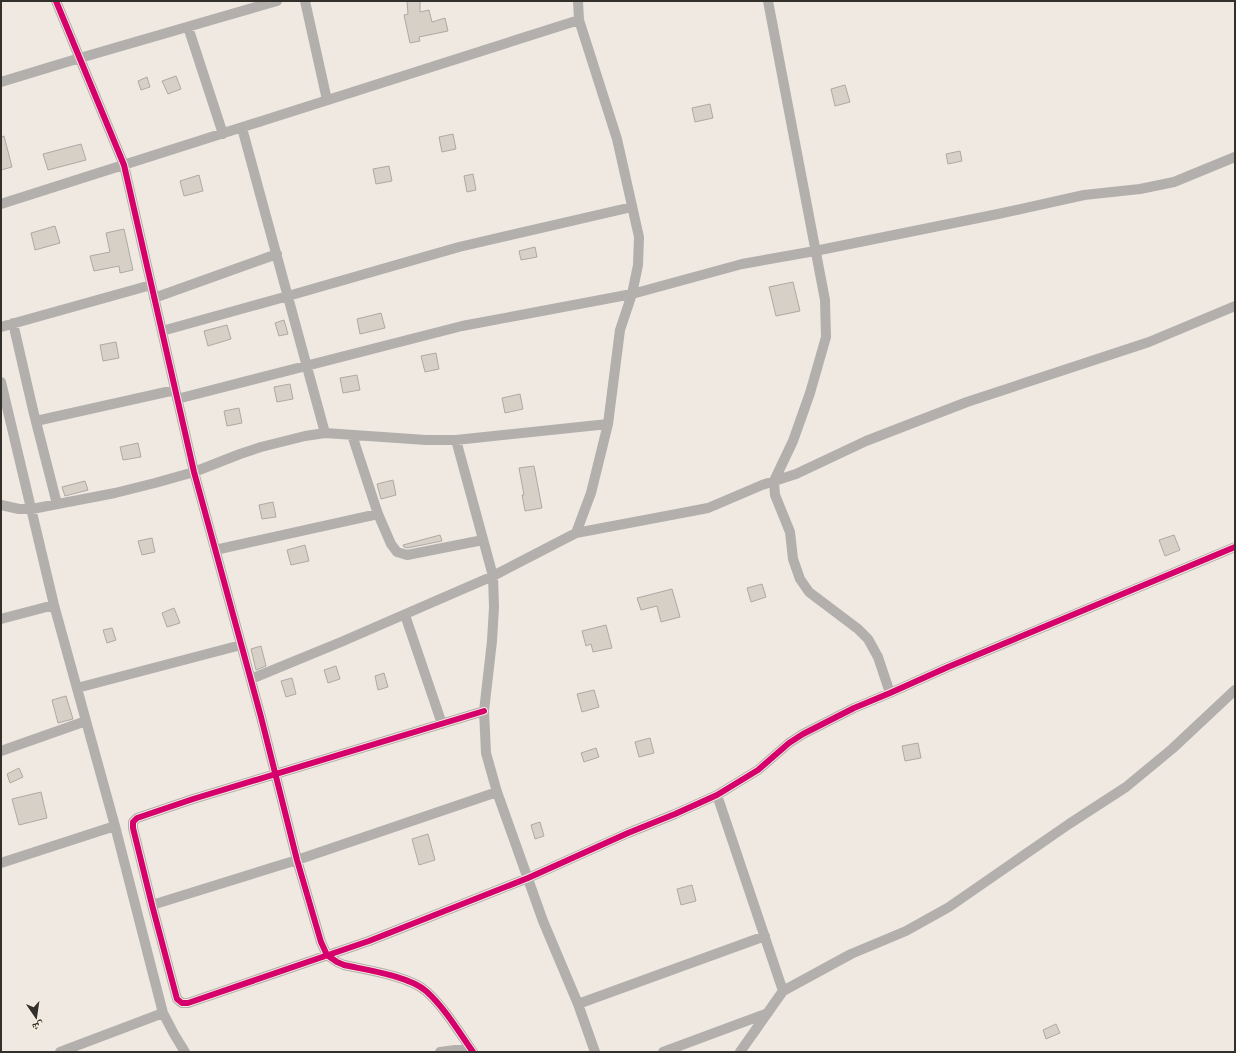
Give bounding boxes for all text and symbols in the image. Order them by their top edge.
north arrow [16,997,56,1037]
text: ش [30,1018,45,1034]

